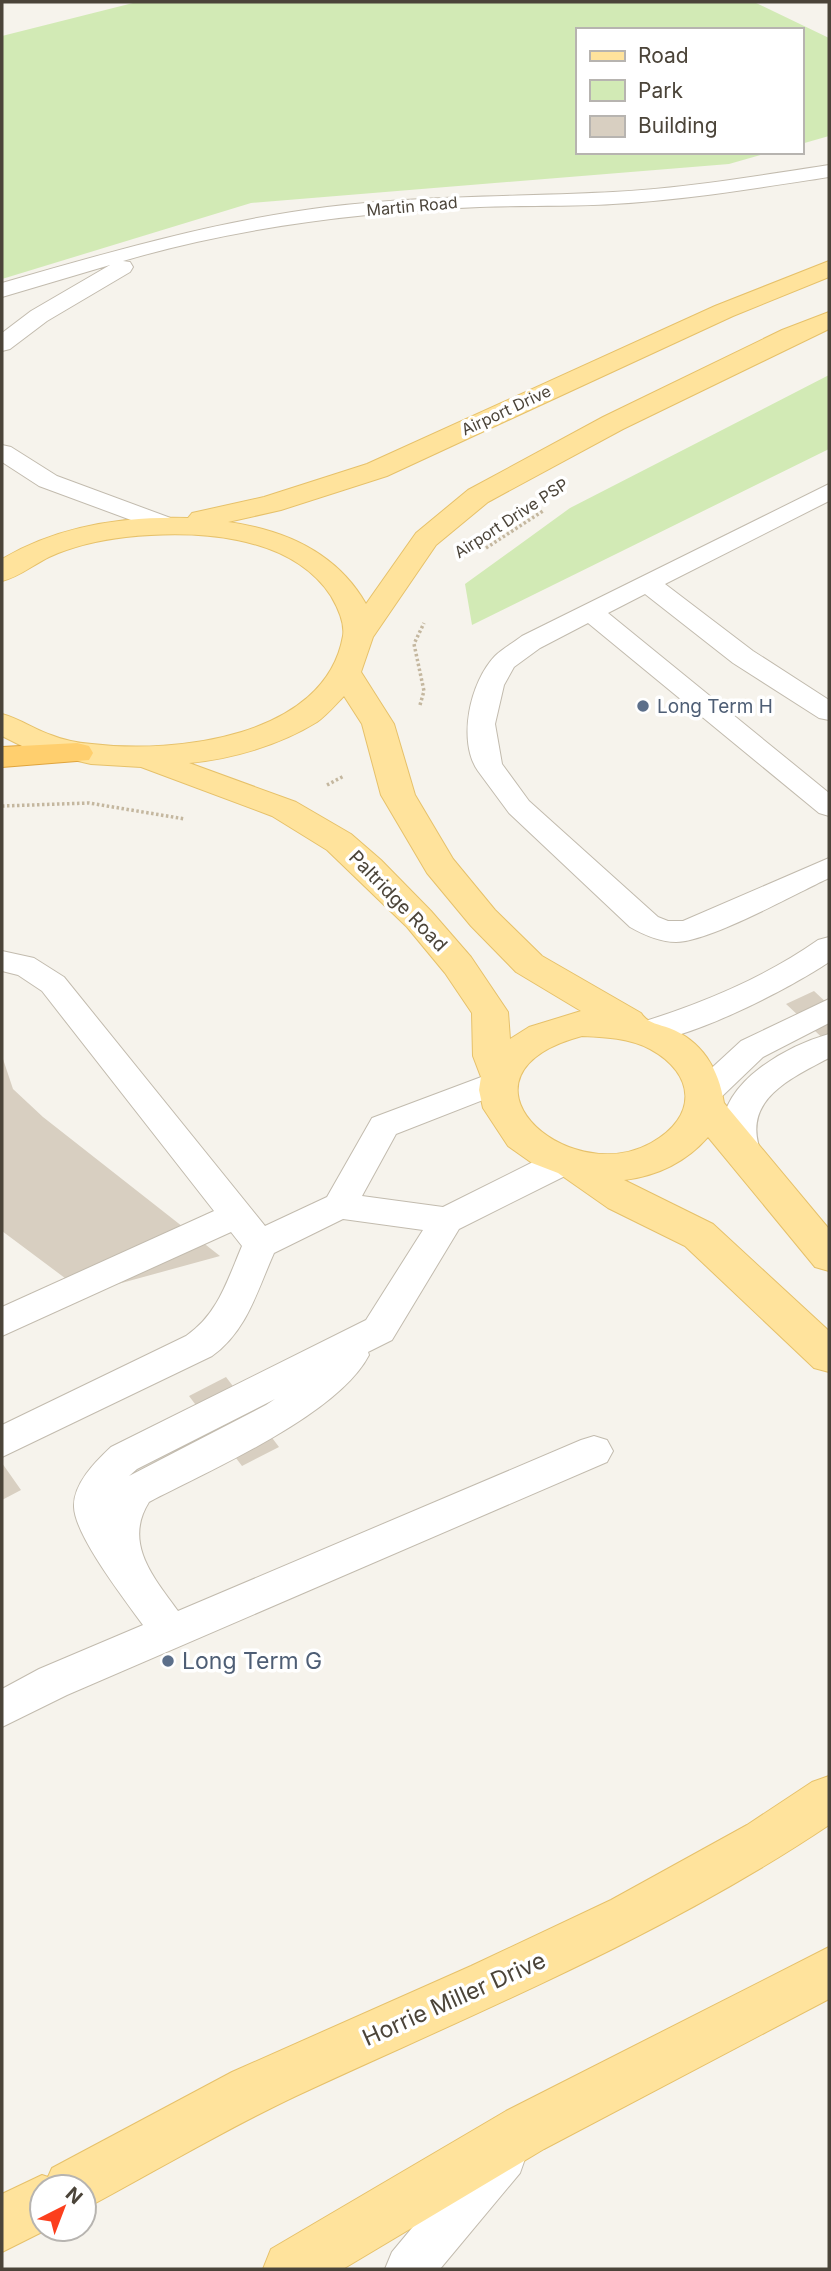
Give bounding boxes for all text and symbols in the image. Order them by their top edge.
legend [576,28,803,154]
text: Road [638,43,689,68]
text: Park [638,78,683,103]
text: Building [638,113,718,138]
street label: Martin Road [366,192,458,220]
street label: Airport Drive [458,381,554,439]
street label: Airport Drive PSP [450,474,572,562]
place label: Long Term H [657,695,773,718]
marker: Long Term H [635,698,651,714]
street label: Paltridge Road [344,846,452,956]
place label: Long Term G [182,1647,322,1675]
marker: Long Term G [160,1653,176,1669]
street label: Horrie Miller Drive [358,1946,550,2052]
north arrow [28,2173,98,2243]
text: N [61,2182,87,2209]

